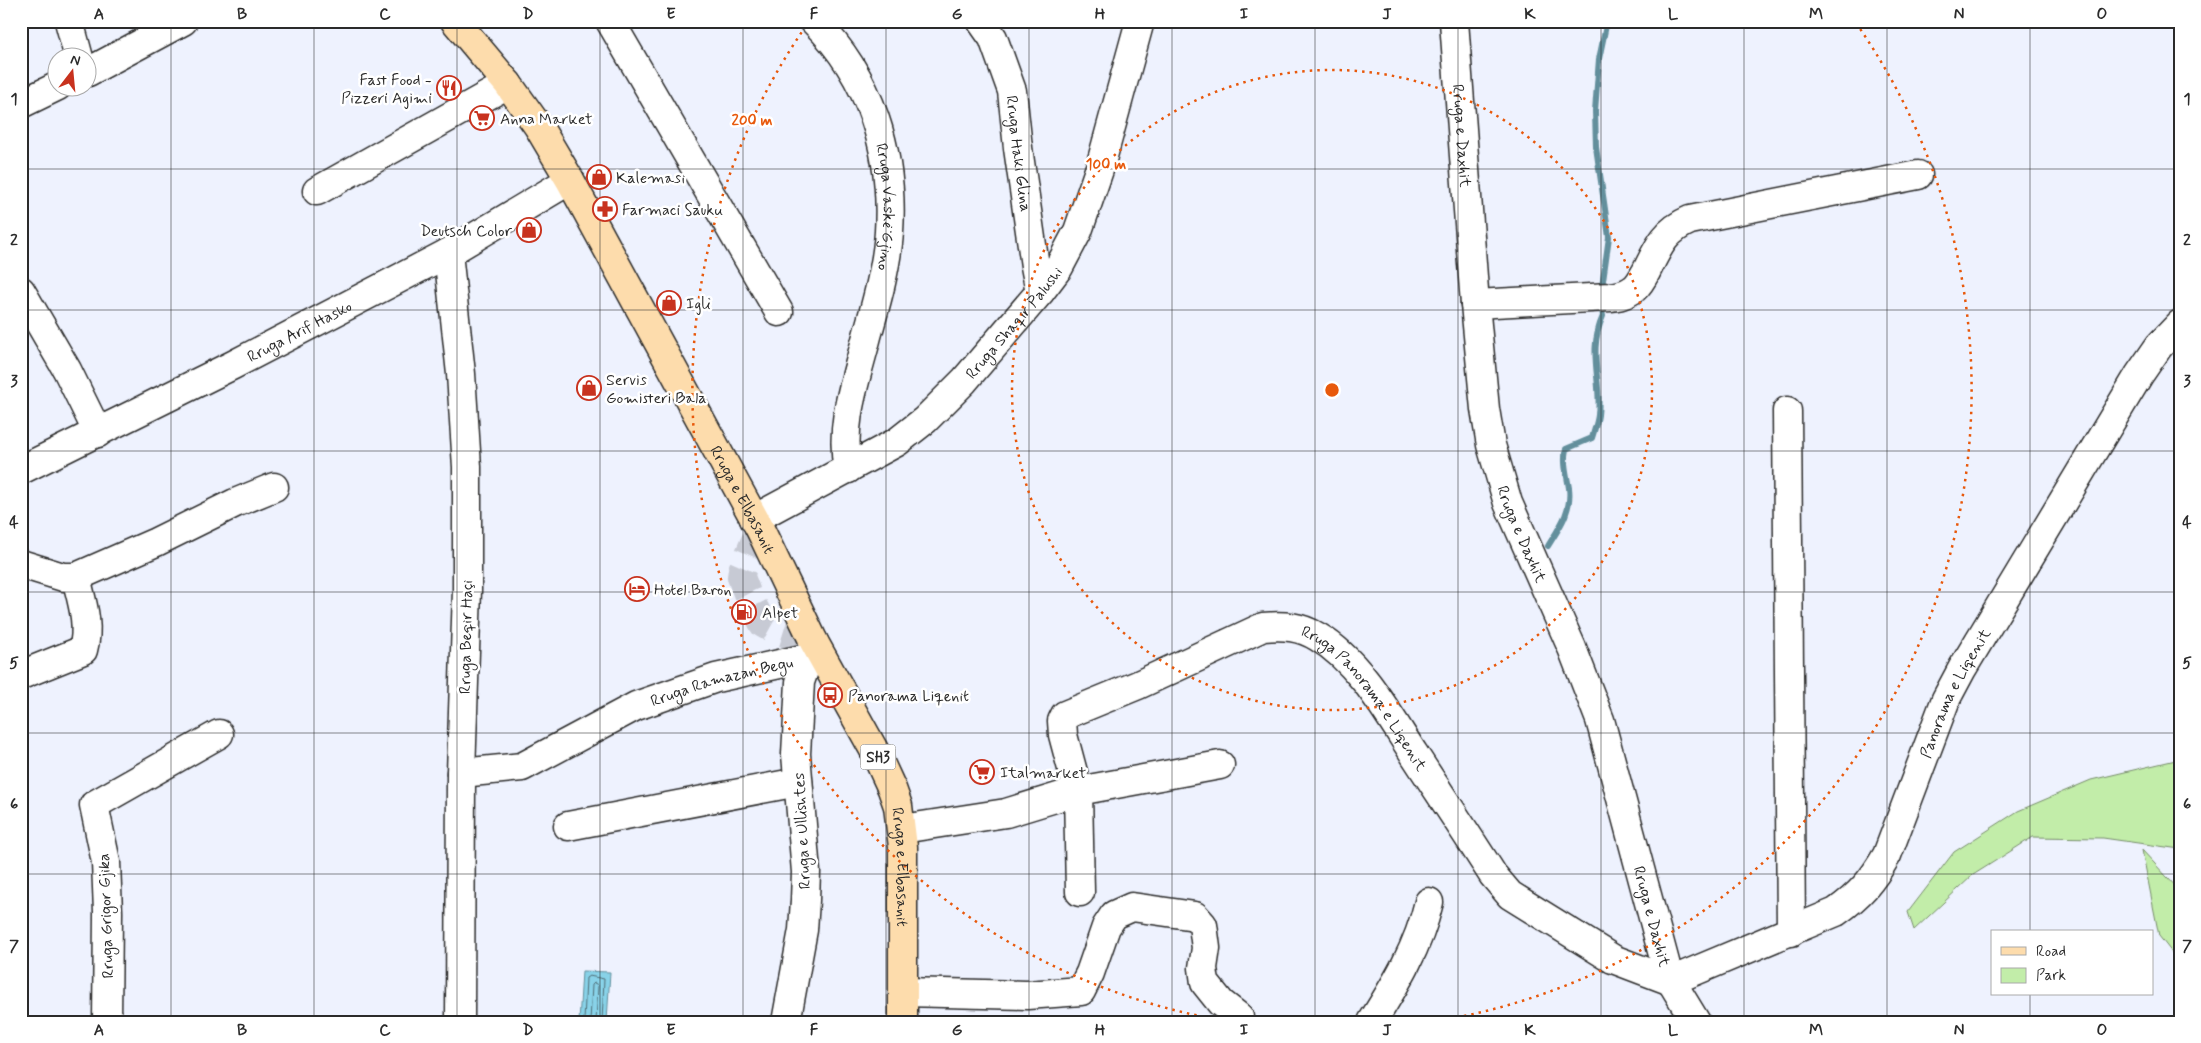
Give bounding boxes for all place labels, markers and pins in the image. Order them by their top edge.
place label: Fast Food - Pizzeri Agimi [341,70,432,109]
restaurant icon: Fast Food - Pizzeri Agimi [436,75,462,101]
supermarket icon: Anna Market [469,105,495,131]
place label: Anna Market [500,109,593,130]
shop icon: Kalemasi [586,164,612,190]
place label: Kalemasi [616,168,686,189]
pharmacy icon: Farmaci Sauku [592,196,618,222]
place label: Farmaci Sauku [622,200,723,221]
shop icon: Deutsch Color [516,217,542,243]
place label: Deutsch Color [420,221,513,242]
shop icon: Igli [656,290,682,316]
place label: Igli [686,294,711,315]
place label: Servis Gomisteri Bala [606,370,706,409]
shop icon: Servis Gomisteri Bala [576,375,602,401]
centre of rings [1323,381,1341,399]
hotel icon: Hotel Baron [624,576,650,602]
place label: Hotel Baron [654,580,731,601]
fuel station icon: Alpet [731,599,757,625]
place label: Alpet [762,603,799,624]
bus stop icon: Panorama Liqenit [817,682,843,708]
place label: Panorama Liqenit [848,686,969,707]
supermarket icon: Italmarket [969,759,995,785]
place label: Italmarket [1000,763,1087,784]

